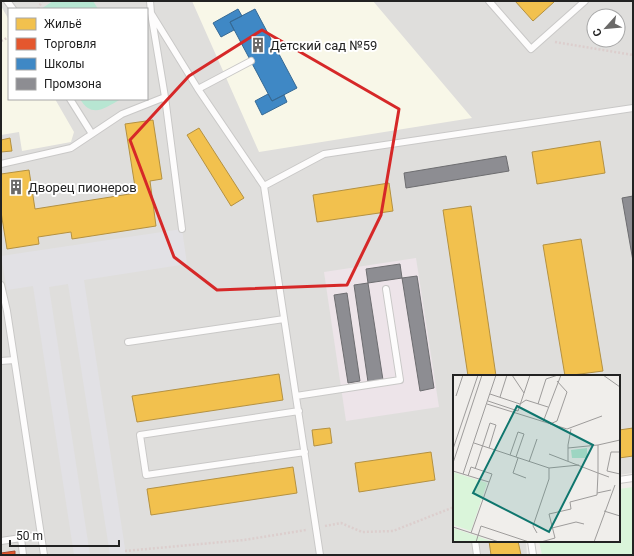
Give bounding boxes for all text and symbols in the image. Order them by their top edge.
legend [8,8,148,100]
north arrow [586,8,626,48]
text: Жильё [44,17,82,31]
text: С [590,26,605,38]
building icon: Детский сад №59 [249,36,267,54]
text: Торговля [44,37,96,51]
place label: Детский сад №59 [270,38,377,53]
text: Школы [44,57,85,71]
text: Промзона [44,77,101,91]
building icon: Дворец пионеров [7,178,25,196]
place label: Дворец пионеров [28,180,137,195]
inset map [453,375,620,542]
scale bar [10,522,119,548]
text: 50 m [16,529,43,543]

